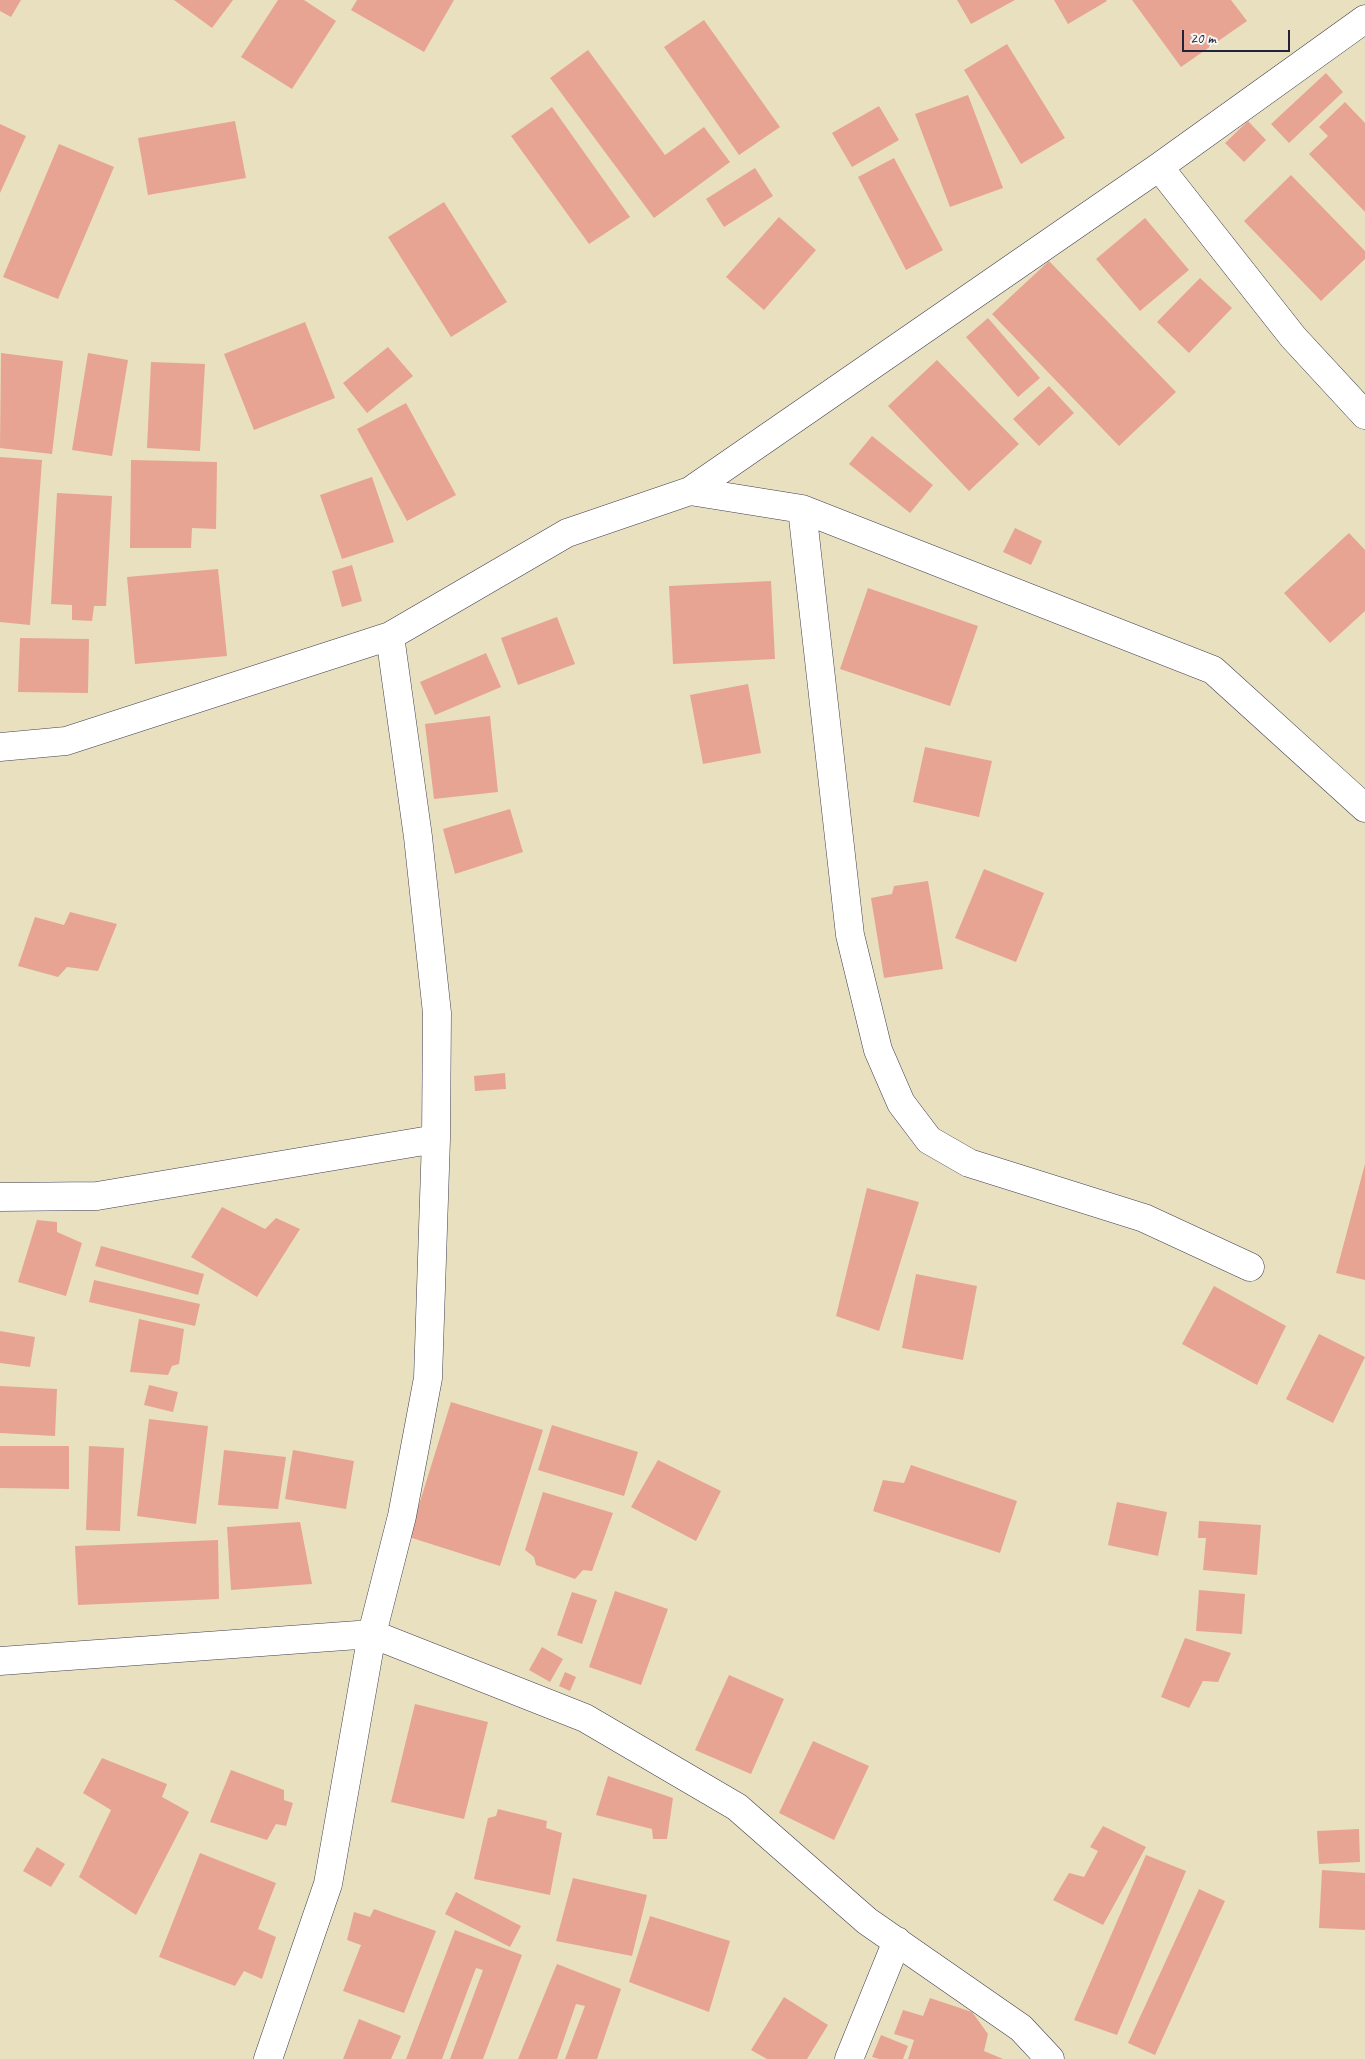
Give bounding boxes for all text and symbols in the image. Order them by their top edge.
scale bar [1185,20,1292,52]
text: 20 m [1190,29,1216,48]

